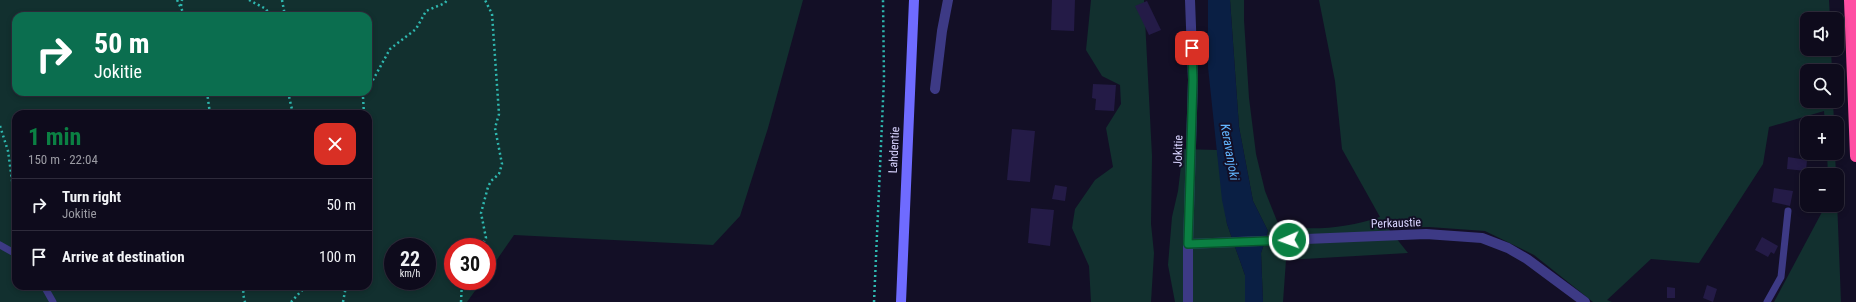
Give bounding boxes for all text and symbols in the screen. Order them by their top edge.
map controls [1800,12,1844,212]
button: sound [1800,12,1844,56]
text: 50 m [94,27,150,60]
icon: right [28,28,80,80]
pin [1175,31,1209,65]
icon: arrive [1181,37,1203,59]
text: Jokitie [94,61,142,82]
button: search [1800,64,1844,108]
button: + [1800,116,1844,160]
water label: Keravanjoki [1218,122,1242,182]
text: 1 min [28,123,81,151]
button: close [314,123,356,165]
street label: Lahdentie [886,126,902,174]
street label: Jokitie [1170,134,1186,167]
text: 150 m · 22:04 [28,152,98,167]
button: − [1800,168,1844,212]
text: Turn right [62,188,121,206]
icon: right [28,194,50,216]
text: 50 m [326,196,356,214]
text: Jokitie [62,206,97,221]
street label: Perkaustie [1371,215,1422,231]
position arrow [1268,219,1310,261]
speed limit sign: 30 [444,238,496,290]
icon: arrive [28,246,50,268]
text: 22 [400,247,420,271]
text: Arrive at destination [62,248,185,266]
text: 100 m [319,248,356,266]
text: km/h [400,268,420,279]

